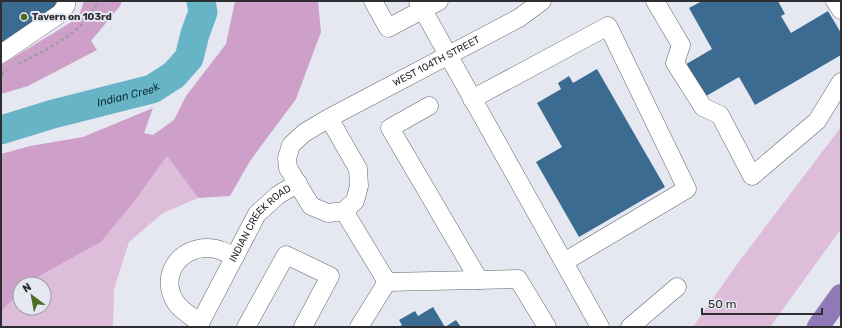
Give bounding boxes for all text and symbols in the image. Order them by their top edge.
place label: Tavern on 103rd [32,11,112,23]
marker: Tavern on 103rd [19,12,29,22]
street label: WEST 104TH STREET [391,33,482,89]
water label: Indian Creek [96,79,162,109]
street label: INDIAN CREEK ROAD [227,183,293,264]
north arrow [12,276,52,316]
text: N [20,280,34,296]
scale bar [702,290,822,316]
text: 50 m [708,297,736,311]

